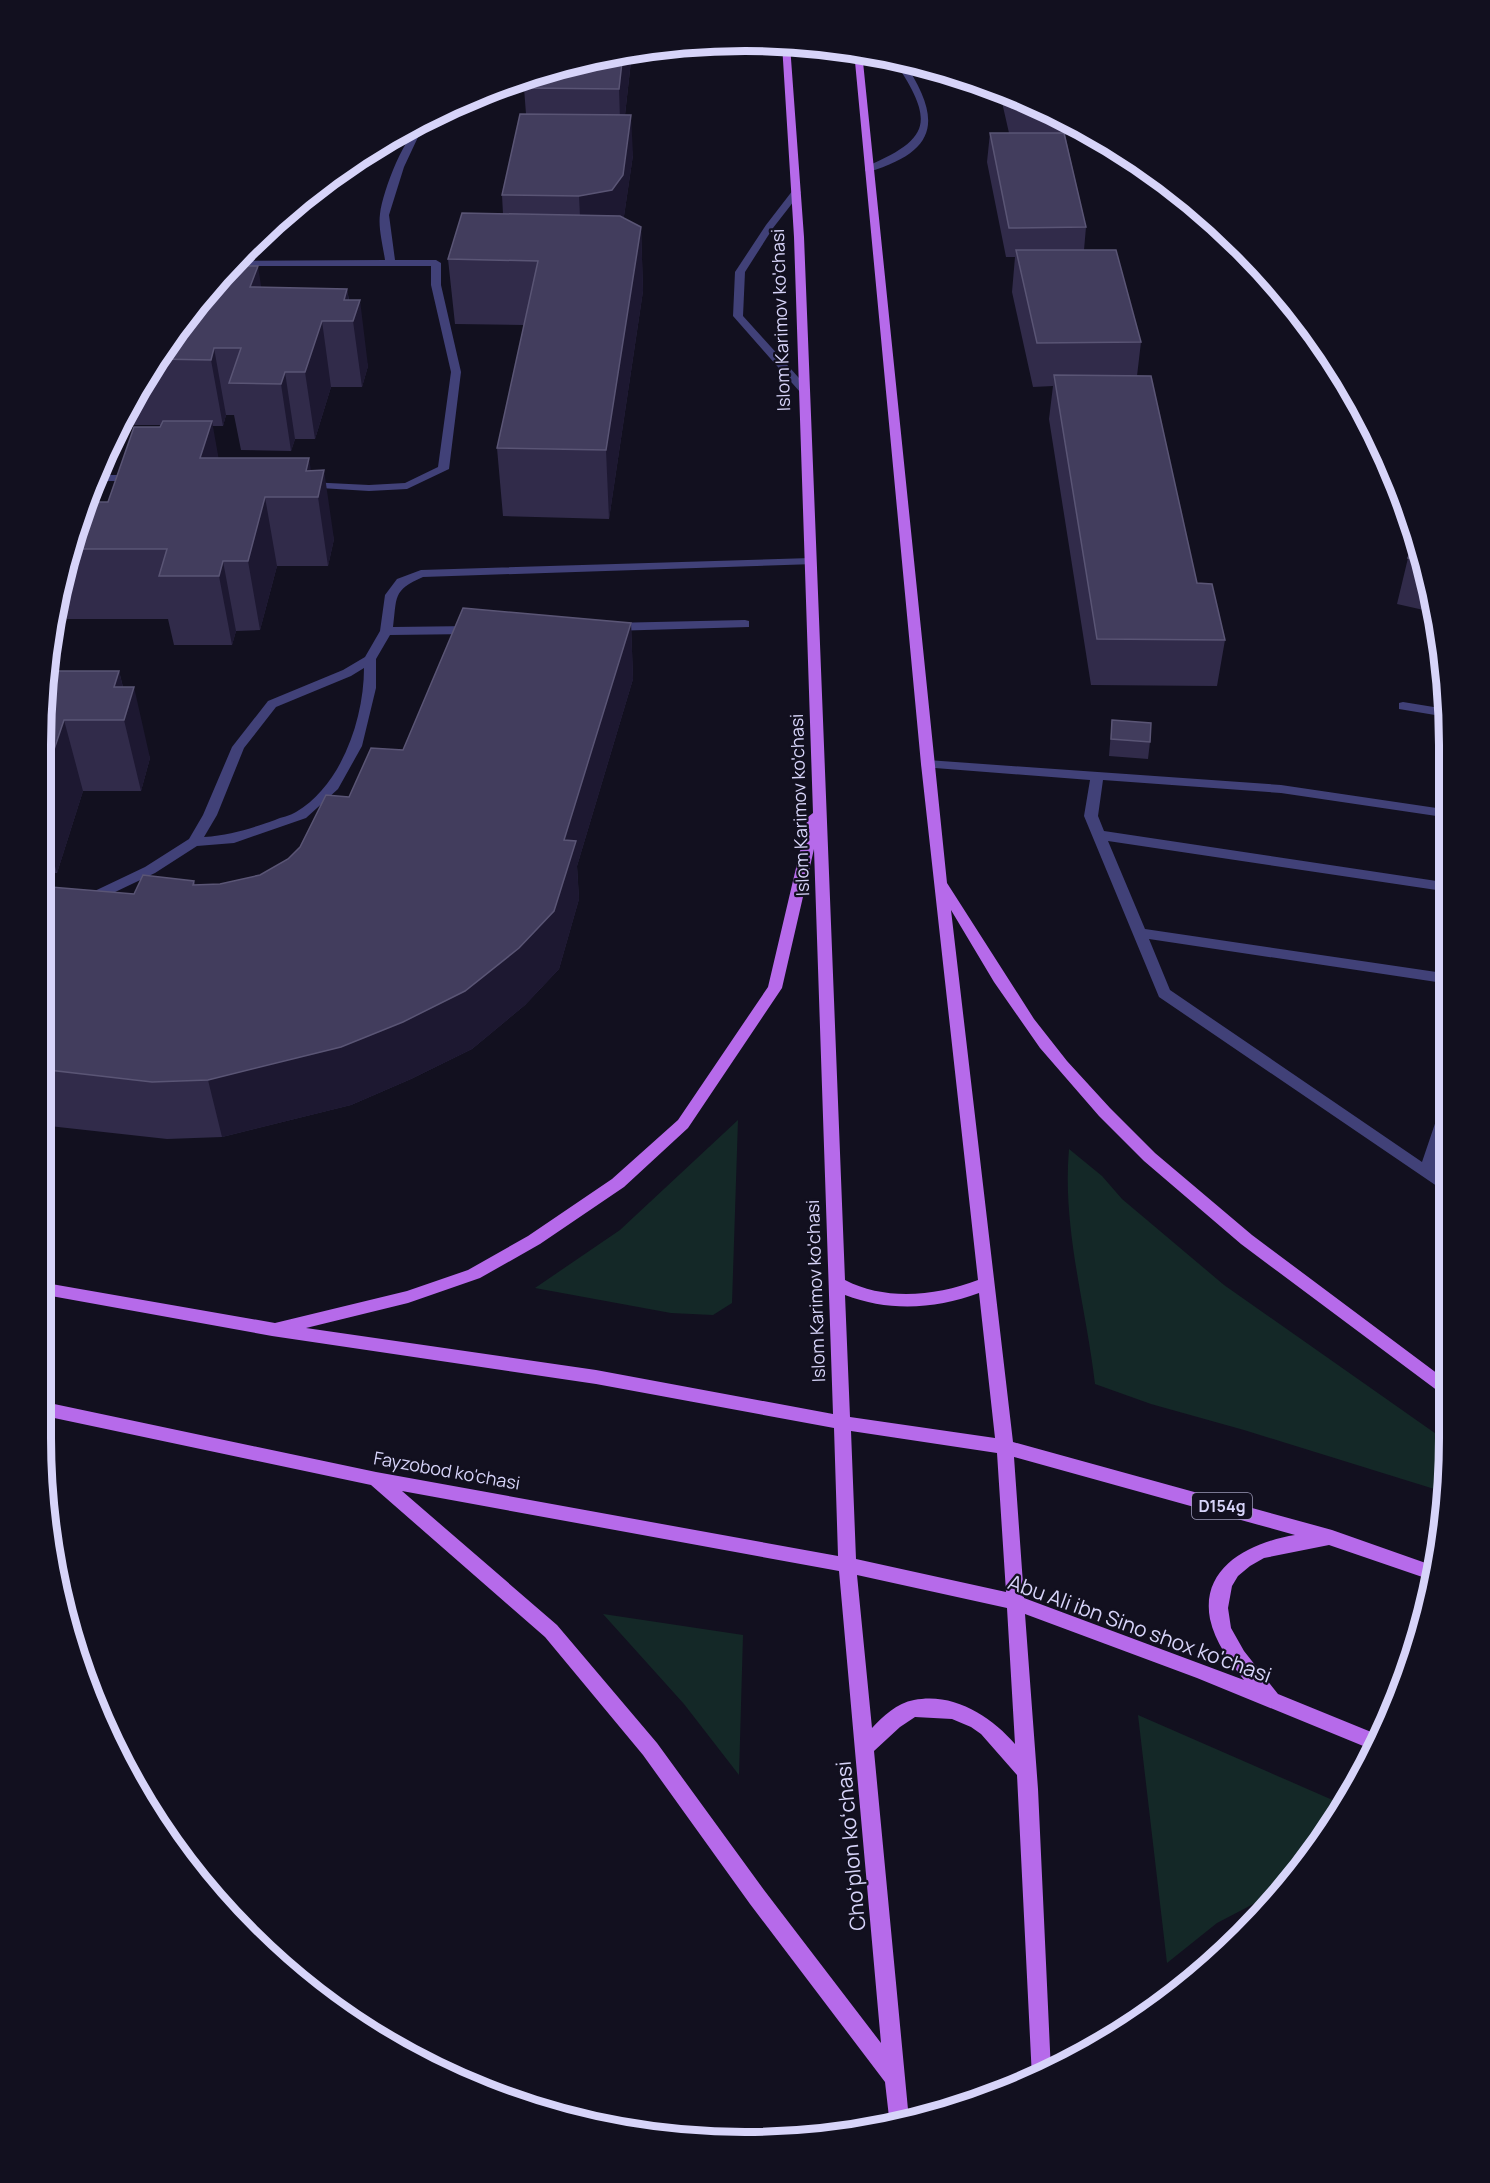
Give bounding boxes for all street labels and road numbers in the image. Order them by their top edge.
street label: Islom Karimov ko'chasi [765,228,795,412]
street label: Islom Karimov ko'chasi [784,713,814,897]
street label: Islom Karimov ko'chasi [800,1199,830,1383]
street label: Fayzobod ko'chasi [372,1445,522,1495]
road number: D154g [1192,1493,1252,1519]
street label: Abu Ali ibn Sino shox ko'chasi [1004,1567,1276,1689]
street label: Choʻplon koʻchasi [829,1760,871,1932]

